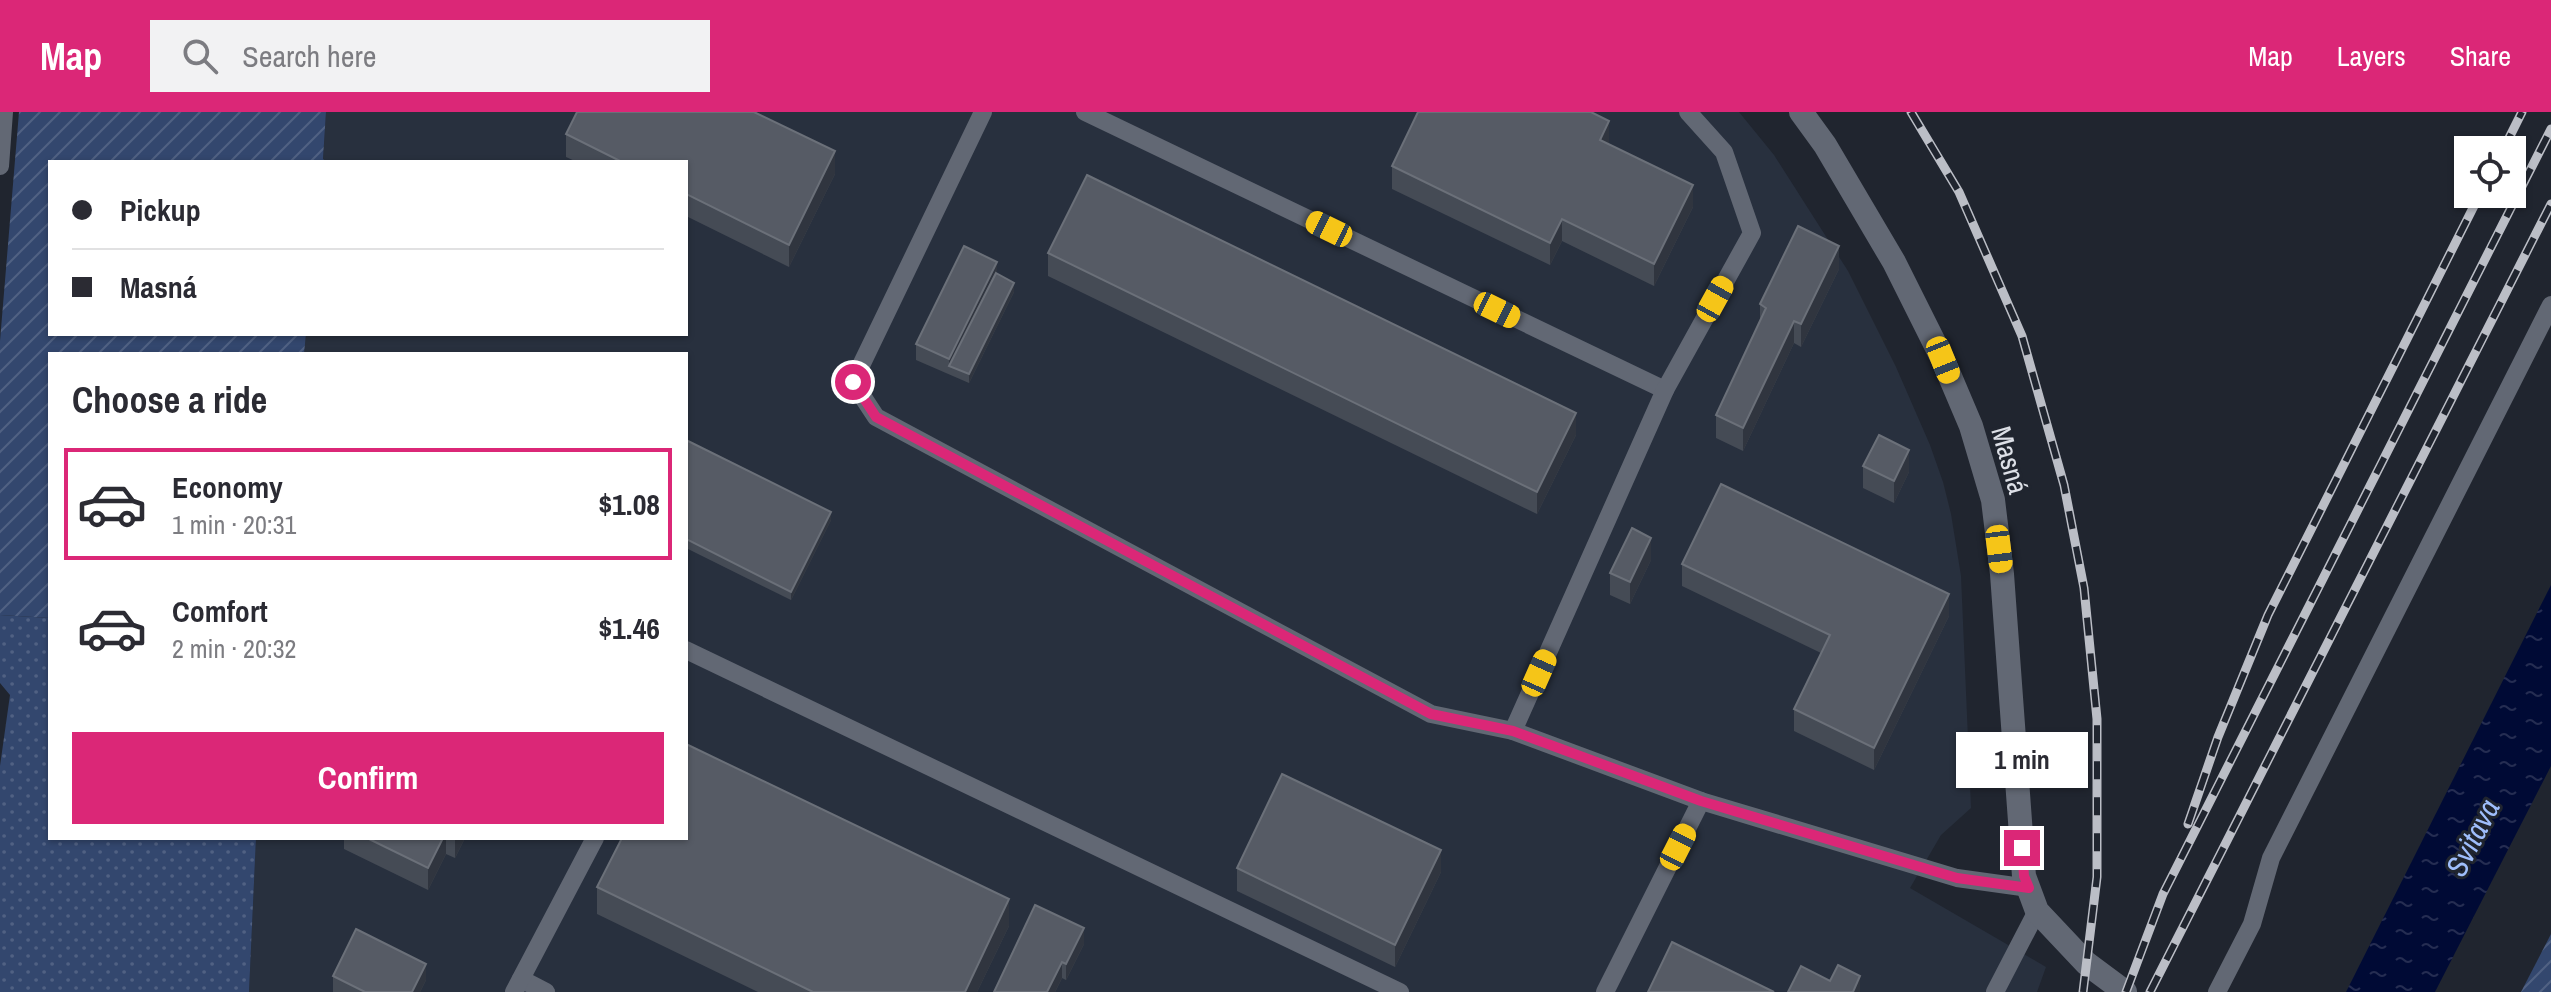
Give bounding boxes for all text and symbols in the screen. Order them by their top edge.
search box [150,20,710,92]
text: Map [40,31,102,82]
icon: search [178,34,222,78]
text: Search here [242,36,376,76]
text: Map [2248,37,2293,75]
text: Layers [2337,37,2406,75]
text: Share [2450,37,2511,75]
map controls [2454,136,2526,208]
button: locate [2454,136,2526,208]
text: Pickup [120,190,201,230]
car [1302,208,1356,250]
text: Masná [120,267,197,307]
car [1693,272,1737,326]
car [1470,289,1524,331]
car [1923,333,1963,387]
route start [835,364,871,400]
text: Choose a ride [72,376,267,424]
street label: Masná [1982,422,2038,499]
text: Economy [172,467,283,507]
icon: car [76,468,148,540]
text: $1.08 [598,484,660,524]
text: 1 min · 20:31 [172,507,296,542]
car [1984,524,2014,574]
text: Comfort [172,591,268,631]
icon: car [76,592,148,664]
text: $1.46 [598,608,660,648]
text: 2 min · 20:32 [172,631,296,666]
car [1518,646,1560,700]
button: Confirm [72,732,664,824]
callout: 1 min [1956,732,2088,788]
text: 1 min [1994,742,2050,777]
water label: Svitava [2436,792,2509,883]
car [1656,820,1700,874]
route end [2004,830,2040,866]

